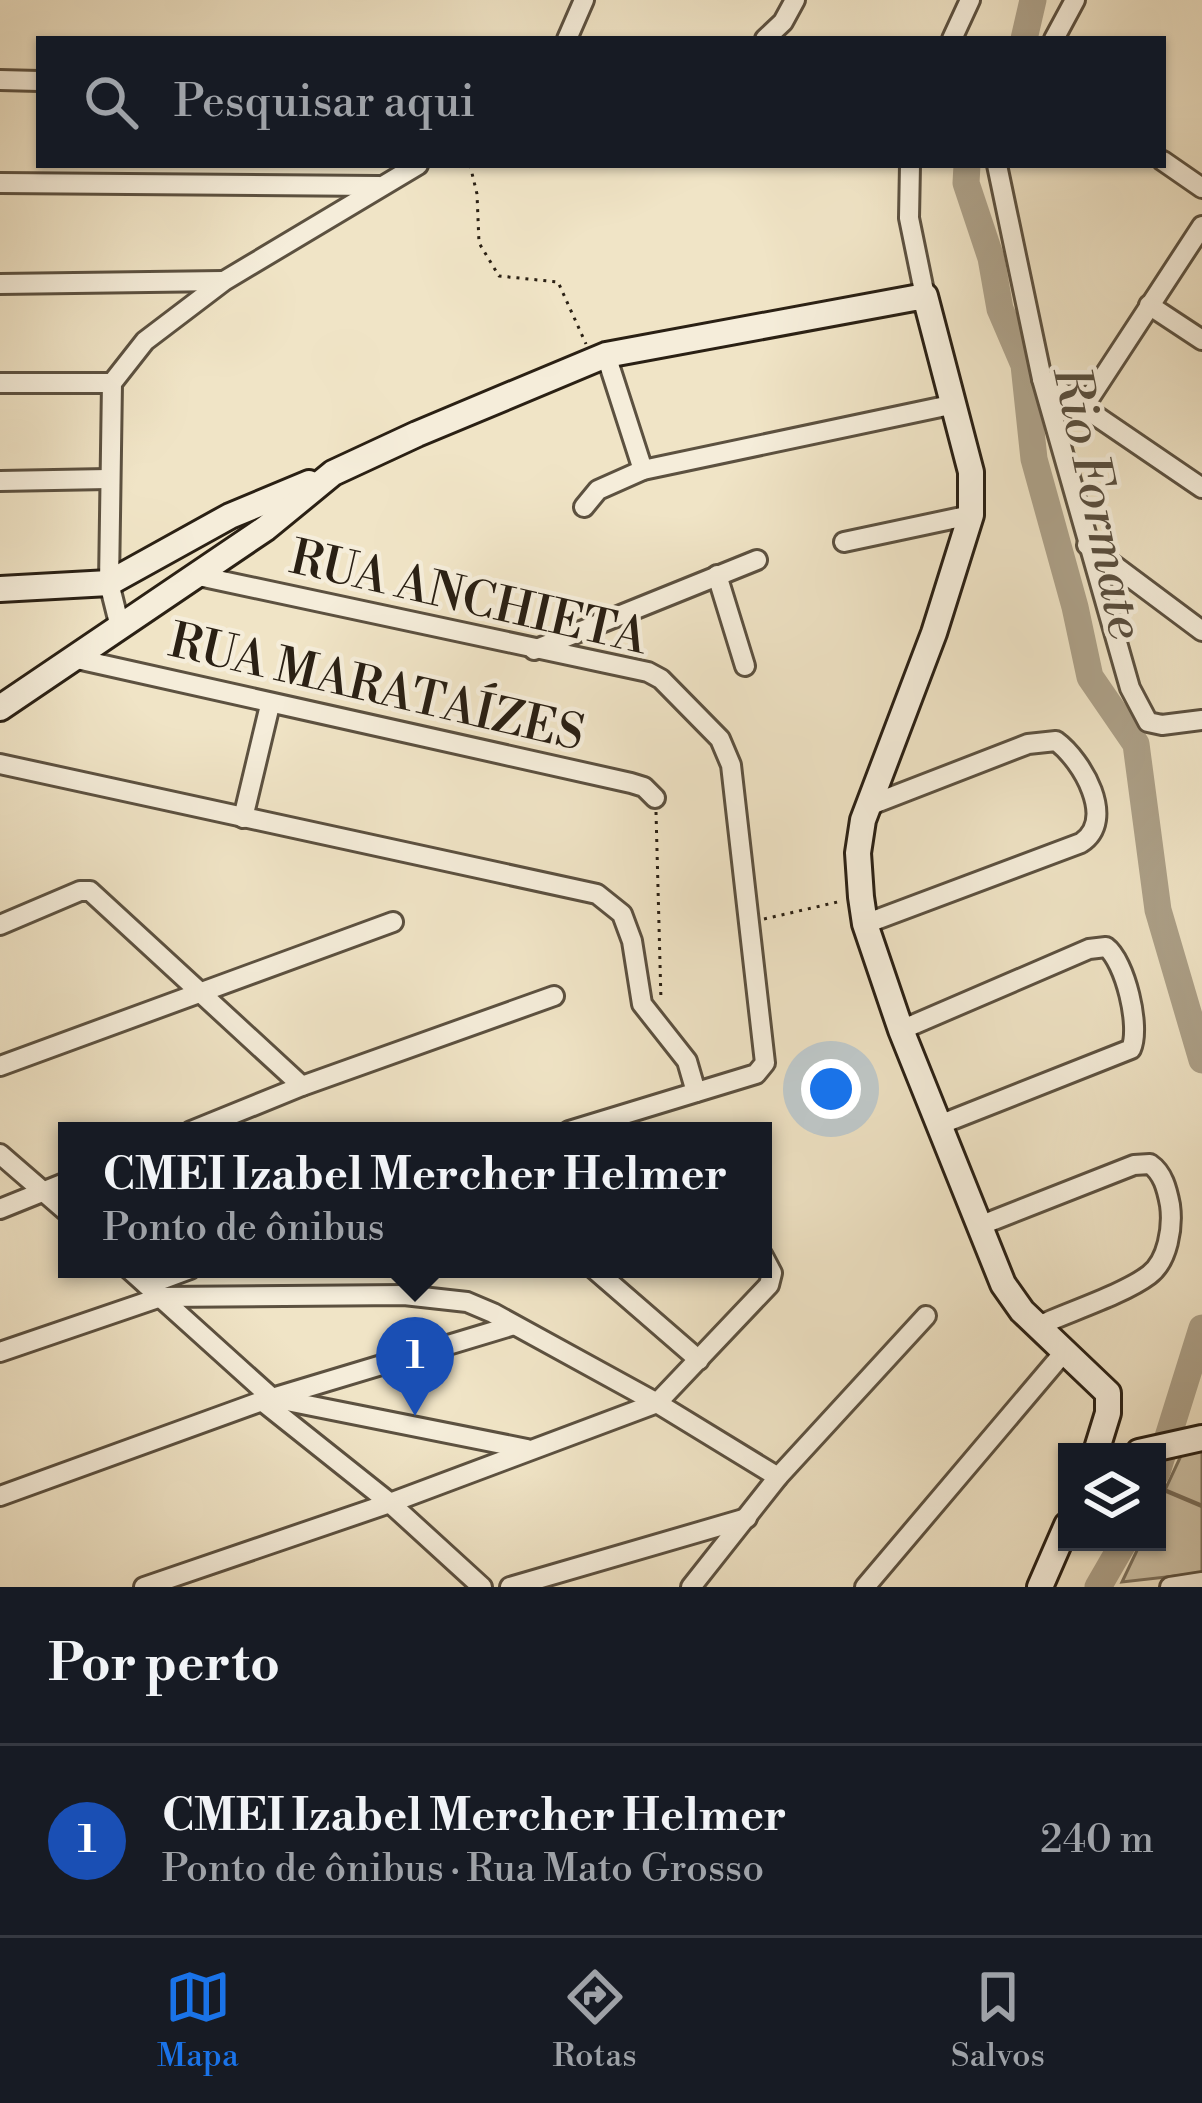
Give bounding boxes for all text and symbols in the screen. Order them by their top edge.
search box [36,36,1166,168]
icon: search [78,69,144,135]
text: Pesquisar aqui [174,74,475,131]
water label: Rio Formate [1037,359,1157,645]
street label: RUA ANCHIETA [284,529,654,669]
street label: RUA MARATAÍZES [163,609,590,766]
your location [801,1059,861,1119]
popup [58,1122,772,1278]
text: CMEI Izabel Mercher Helmer [103,1147,727,1204]
text: Ponto de ônibus [103,1204,385,1253]
pin: 1 [376,1317,454,1416]
map controls [1058,1443,1166,1551]
button: layers [1058,1443,1166,1551]
text: Por perto [48,1633,280,1697]
text: CMEI Izabel Mercher Helmer [162,1788,787,1845]
text: 1 [78,1816,96,1865]
text: 240 m [1040,1816,1154,1865]
text: Ponto de ônibus · Rua Mato Grosso [162,1845,764,1894]
tab: Mapa [157,1964,239,2077]
tab: Rotas [553,1964,637,2077]
tab: Salvos [951,1964,1045,2077]

